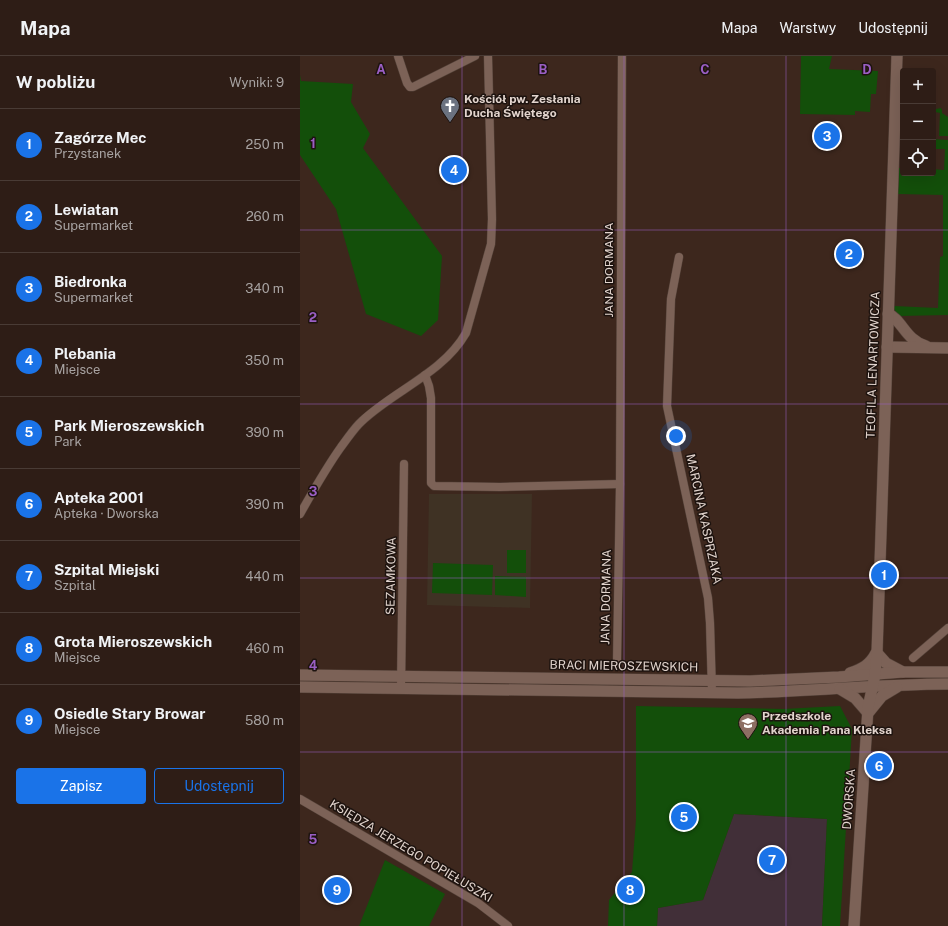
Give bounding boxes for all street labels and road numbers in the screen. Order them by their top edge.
street label: JANA DORMANA [602,222,616,318]
street label: TEOFILA LENARTOWICZA [863,291,883,439]
street label: MARCINA KASPRZAKA [683,453,725,586]
street label: SEZAMKOWA [383,537,399,615]
street label: JANA DORMANA [598,549,614,645]
street label: BRACI MIEROSZEWSKICH [550,658,698,674]
street label: DWORSKA [840,768,858,830]
street label: KSIĘDZA JERZEGO POPIEŁUSZKI [327,797,495,905]

